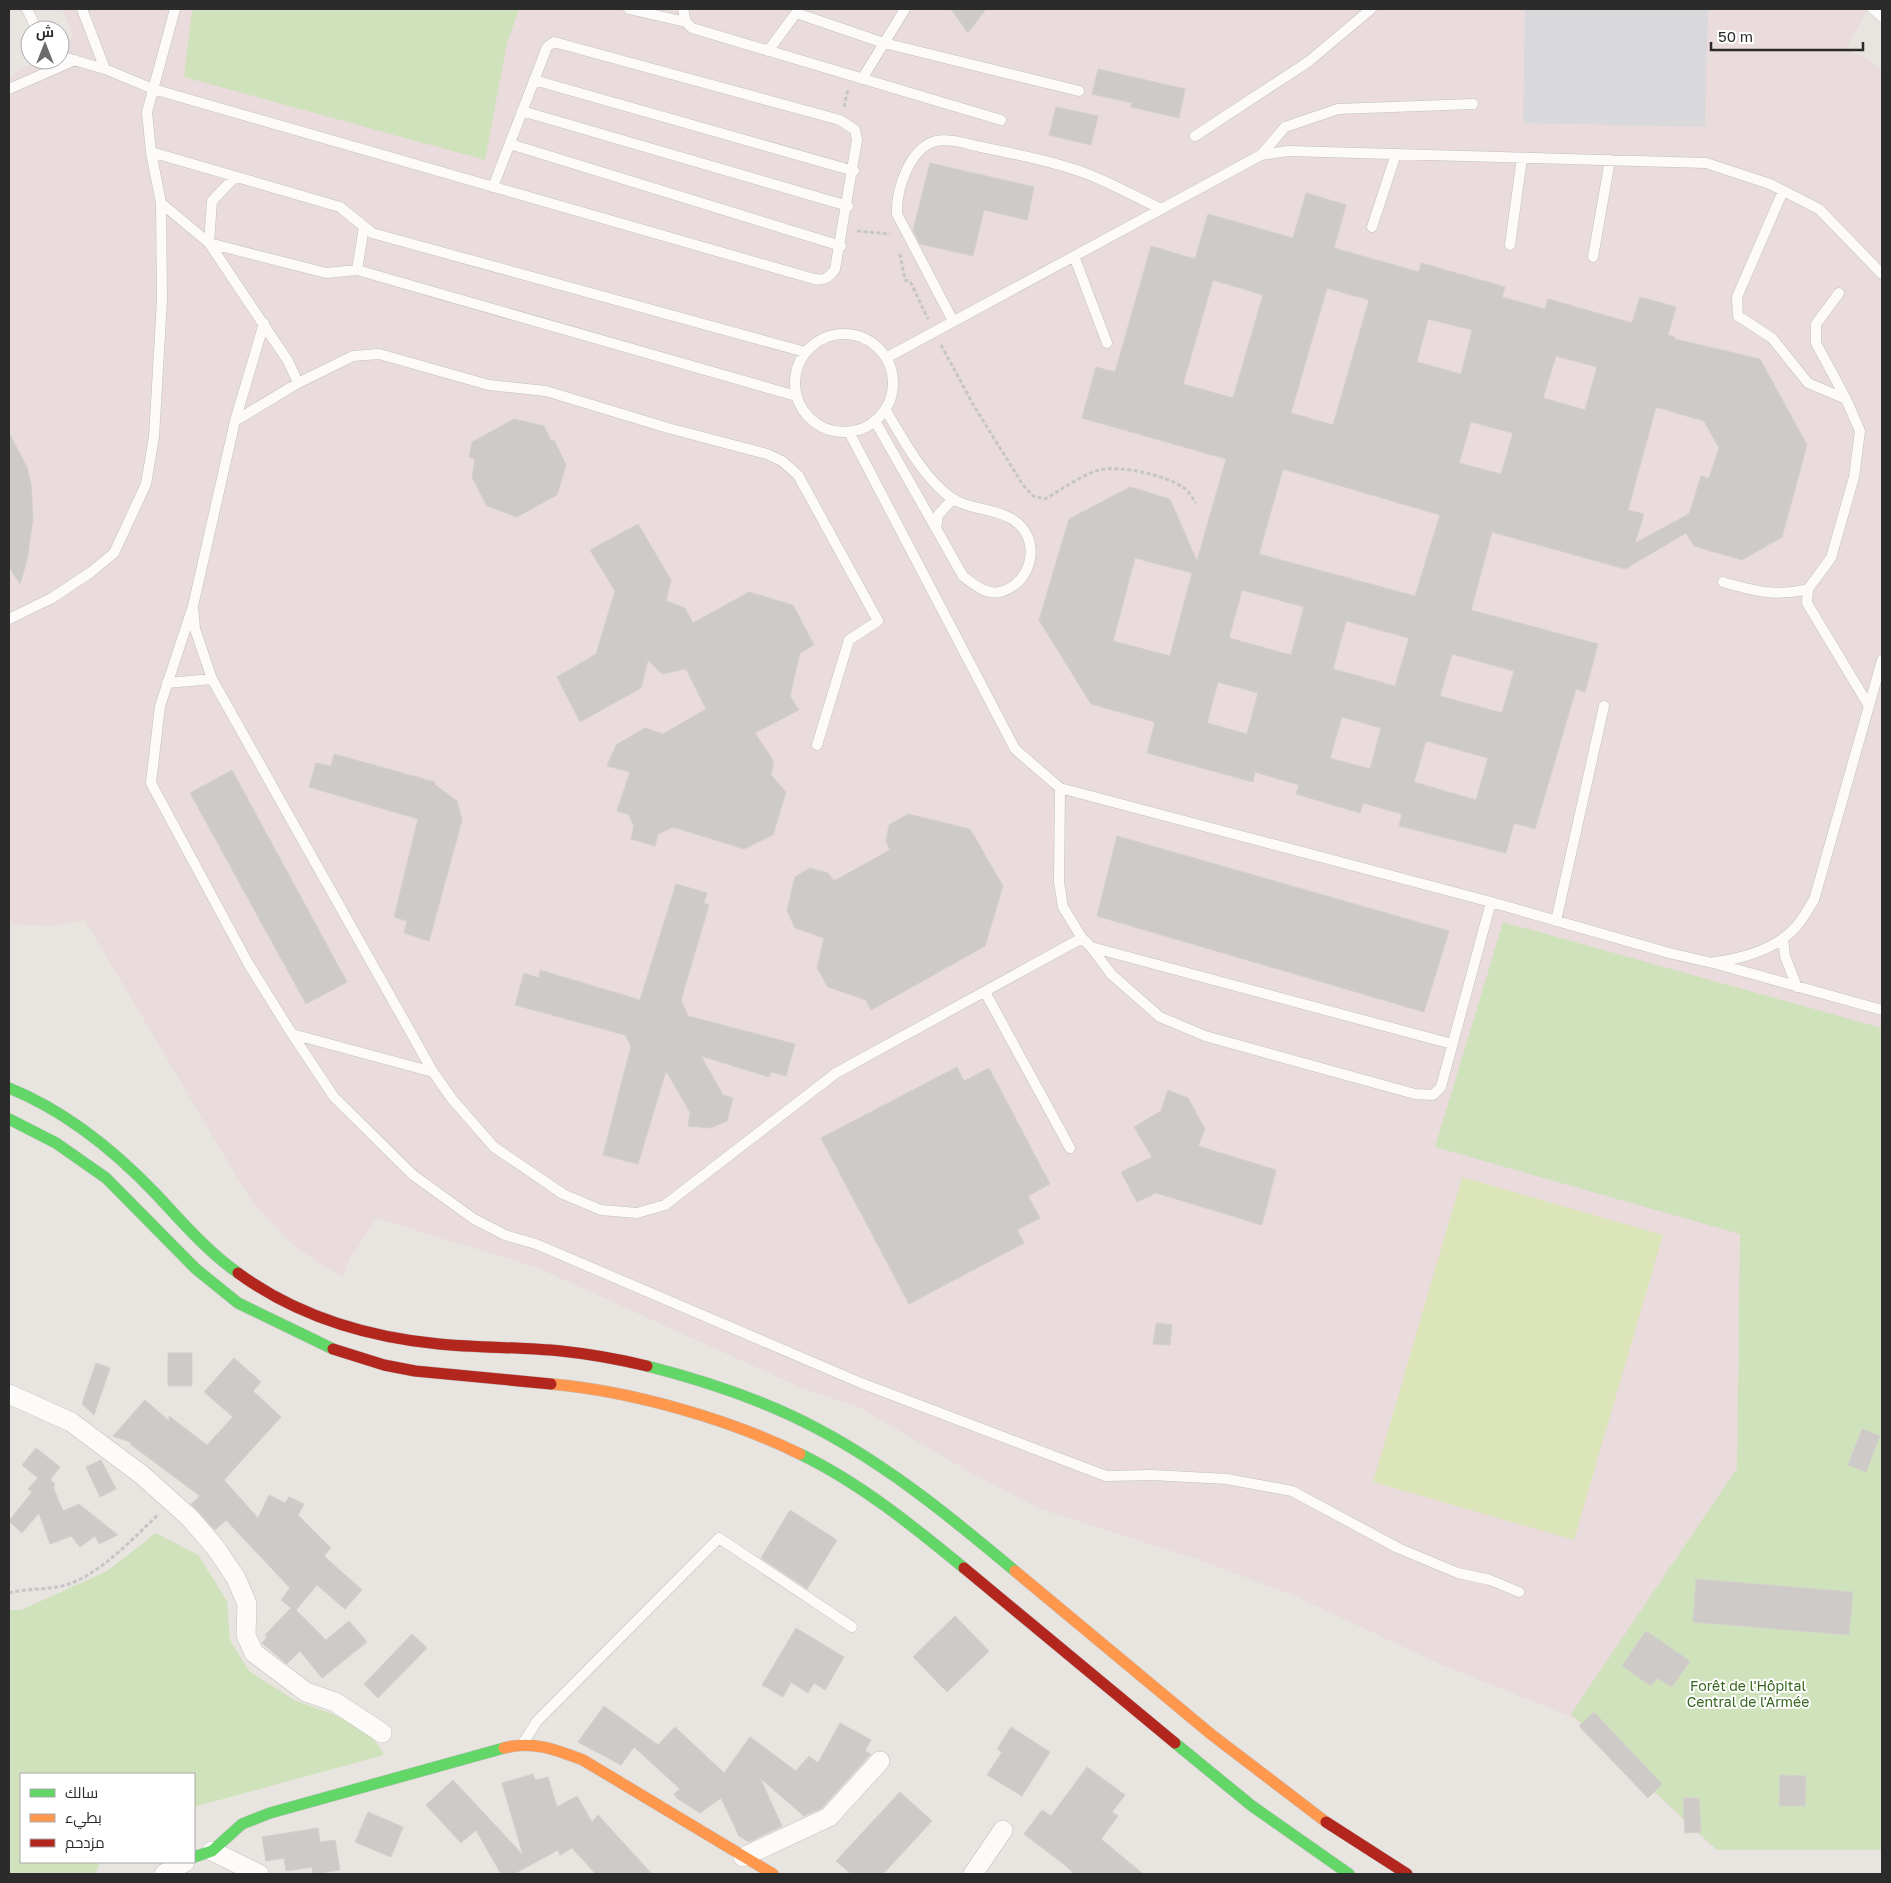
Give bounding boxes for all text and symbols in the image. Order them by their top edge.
north arrow [20,20,70,70]
scale bar [1711,20,1864,52]
text: ش [36,23,54,41]
text: 50 m [1718,27,1753,45]
park label: Forêt de l'Hôpital Central de l'Armée [1687,1677,1809,1710]
legend [20,1773,195,1863]
text: سالك [65,1783,98,1801]
text: بطيء [65,1808,102,1830]
text: مزدحم [65,1833,105,1853]

